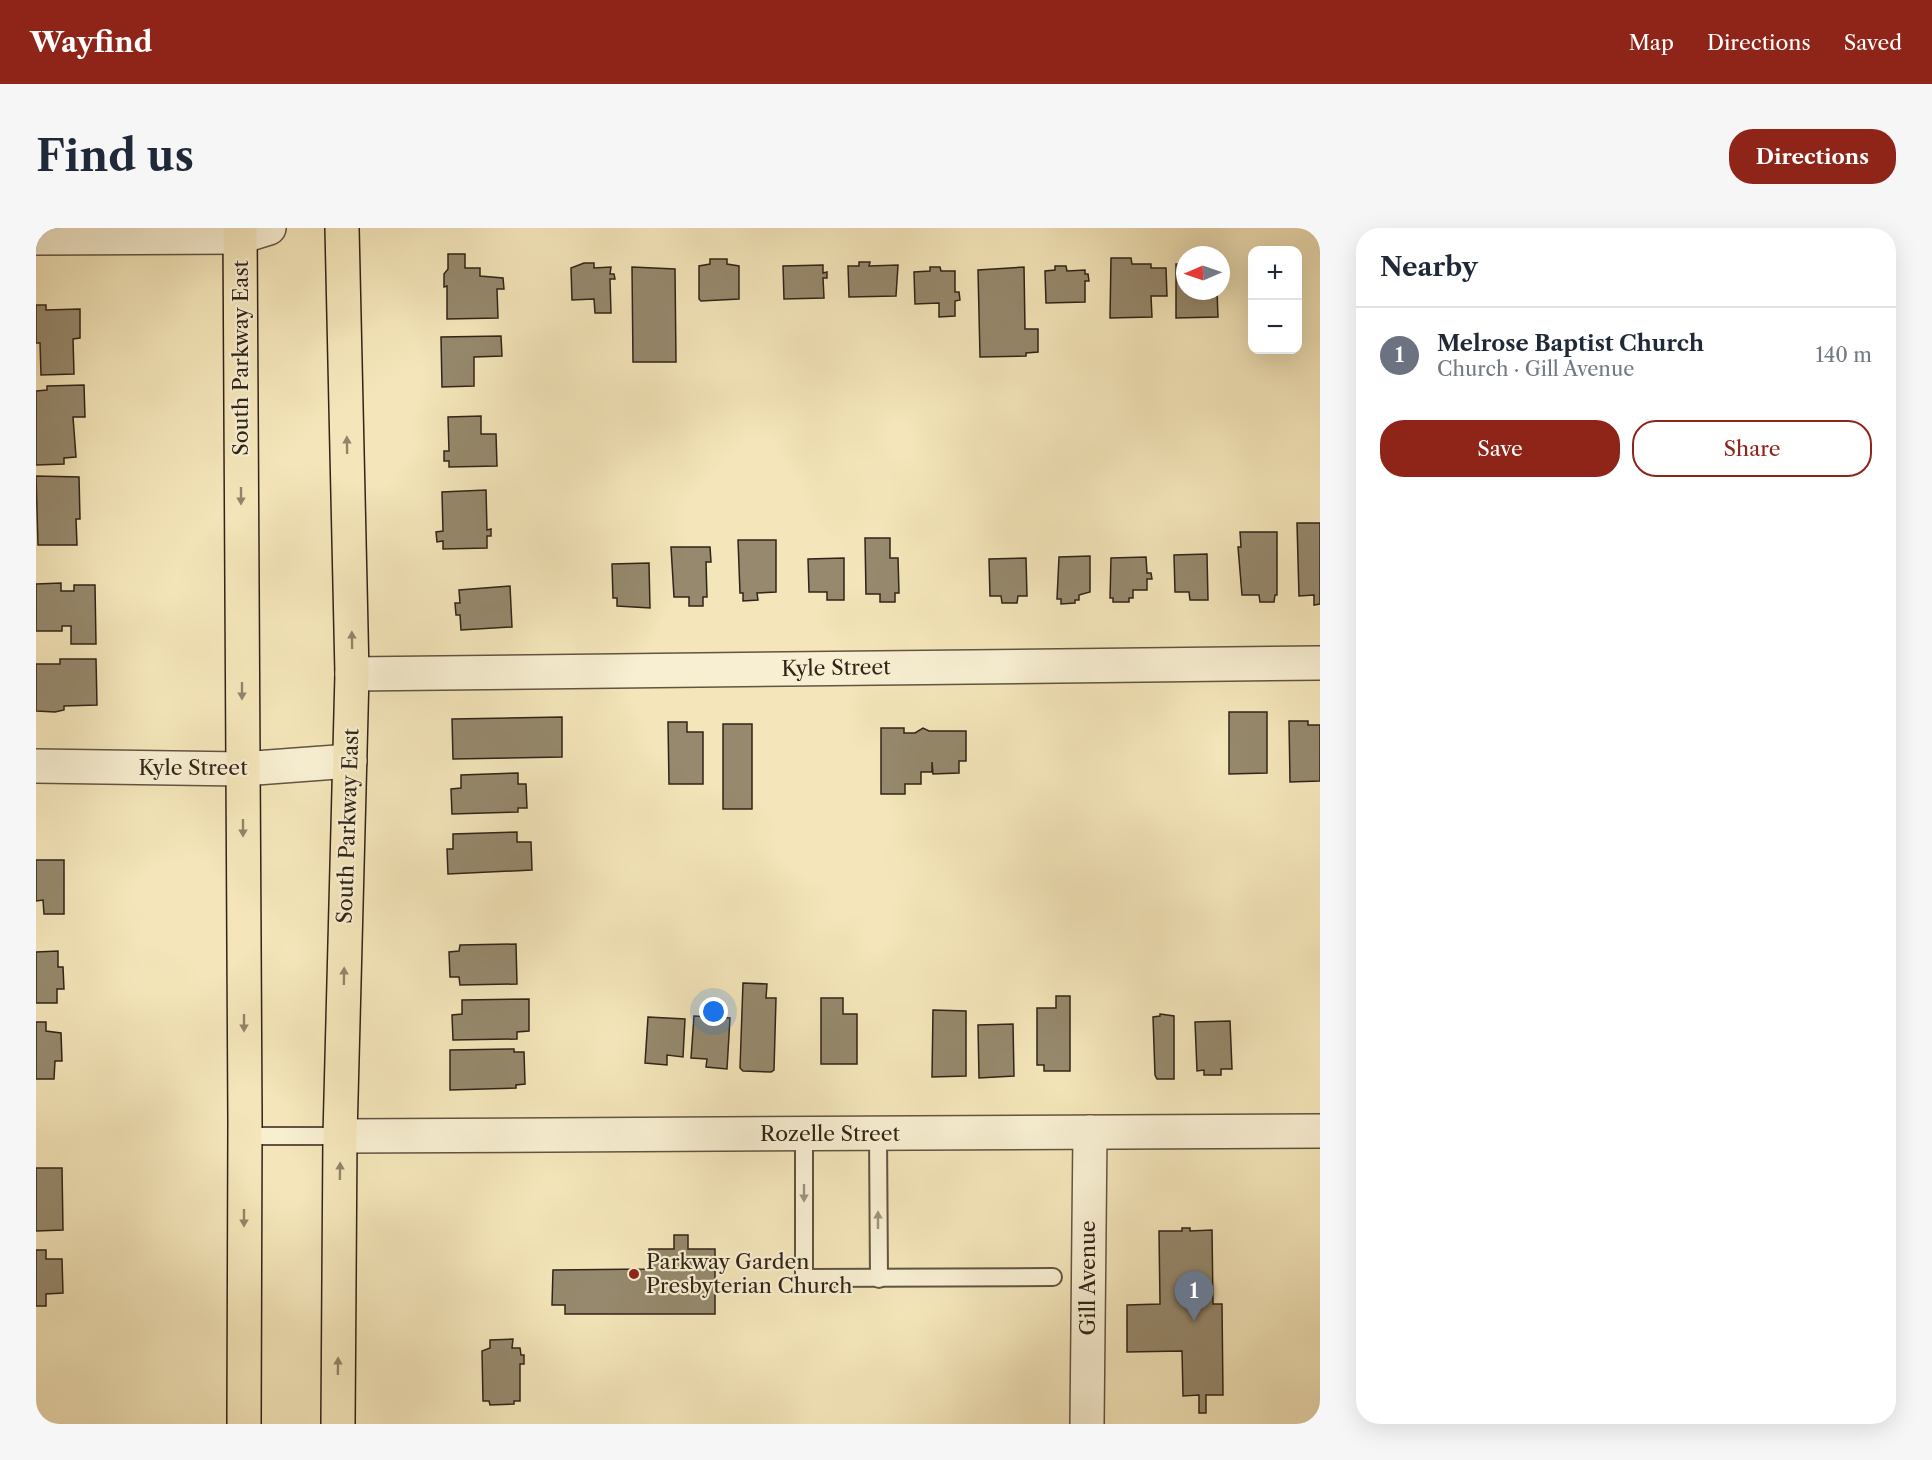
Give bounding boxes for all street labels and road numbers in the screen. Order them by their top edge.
street label: South Parkway East [228,260,253,456]
street label: Kyle Street [781,654,891,681]
street label: South Parkway East [332,727,363,924]
street label: Kyle Street [138,755,248,780]
street label: Rozelle Street [760,1121,901,1146]
street label: Gill Avenue [1075,1220,1100,1336]

